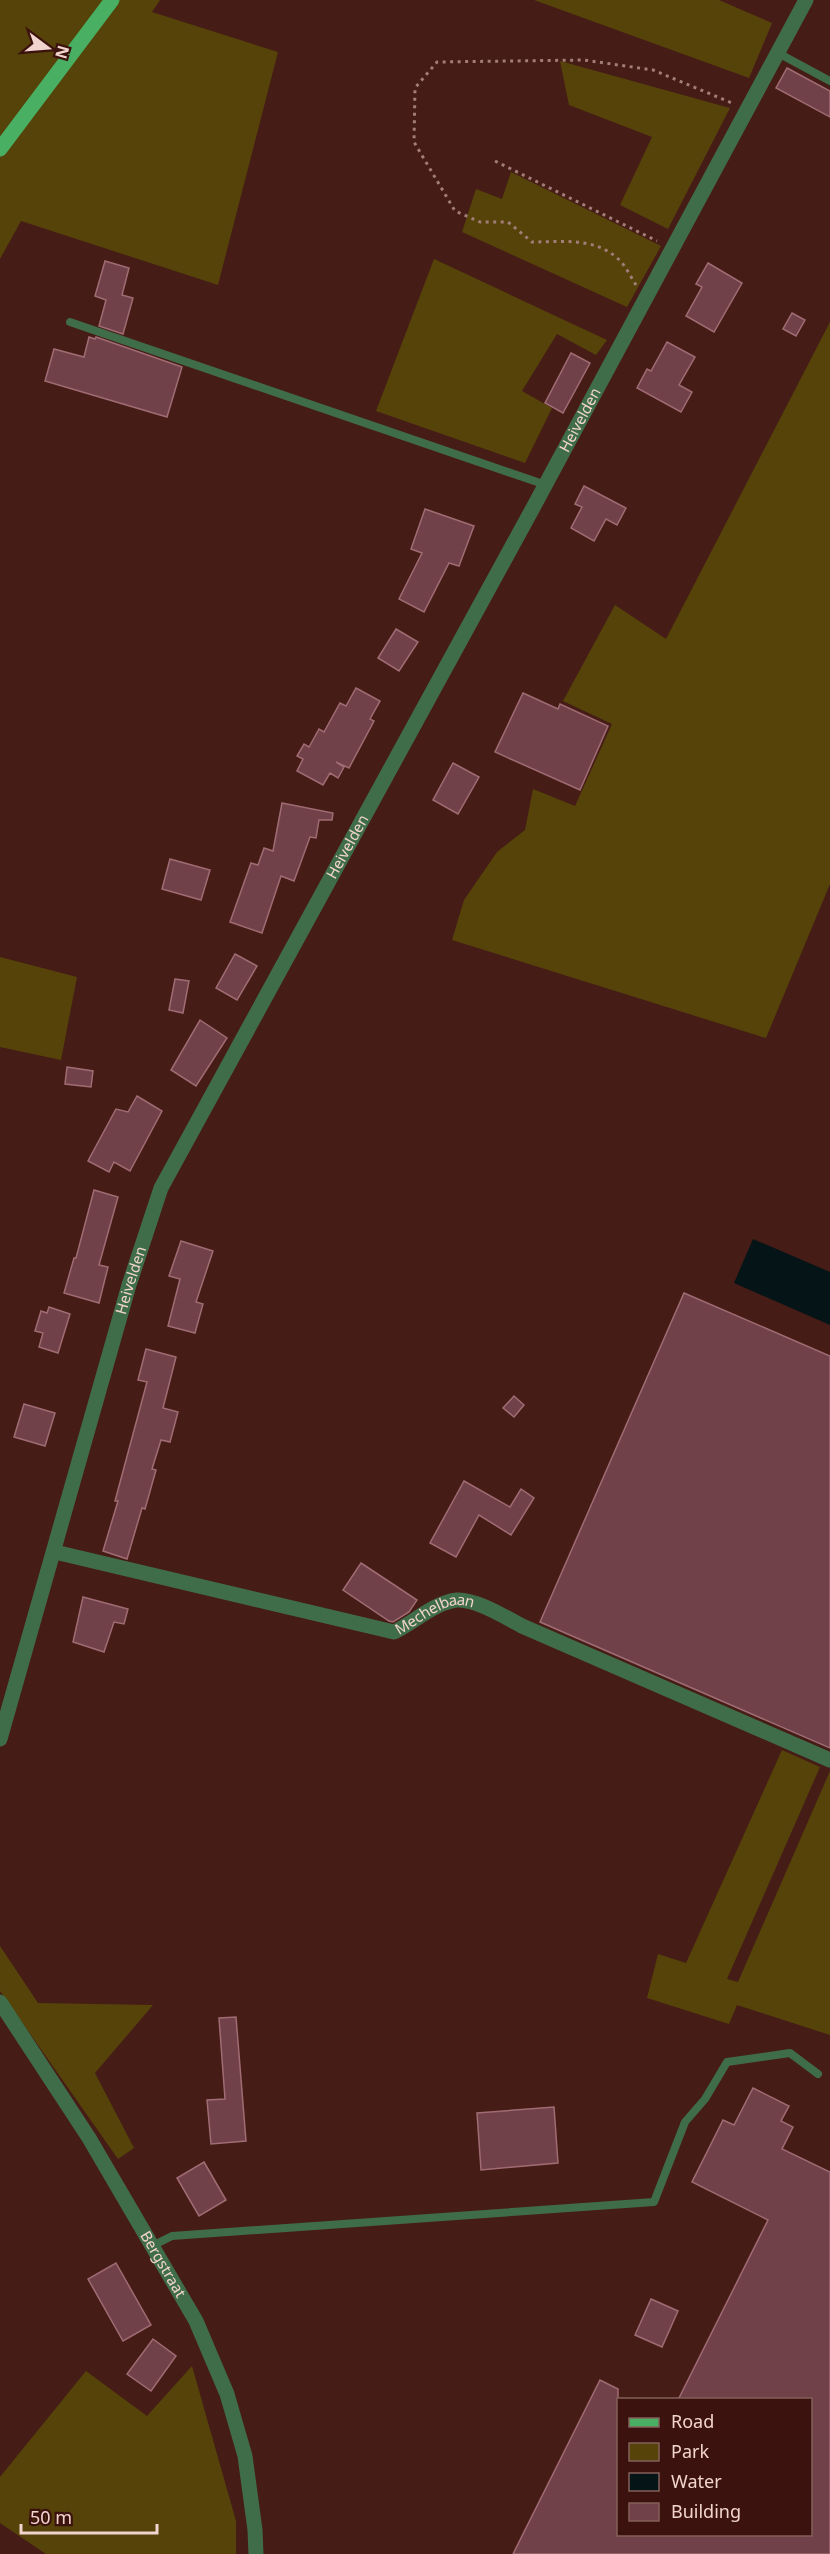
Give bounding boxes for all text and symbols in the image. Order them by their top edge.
north arrow [18,18,78,78]
text: N [50,43,75,61]
street label: Heivelden [554,384,605,455]
street label: Heivelden [321,811,372,882]
street label: Heivelden [110,1243,150,1316]
street label: Mechelbaan [391,1589,477,1639]
street label: Bergstraat [136,2227,191,2302]
legend [617,2398,812,2536]
text: Road [671,2409,714,2433]
text: Park [671,2439,709,2463]
text: Water [671,2469,722,2493]
scale bar [21,2497,158,2535]
text: Building [671,2499,741,2523]
text: 50 m [30,2505,72,2529]

